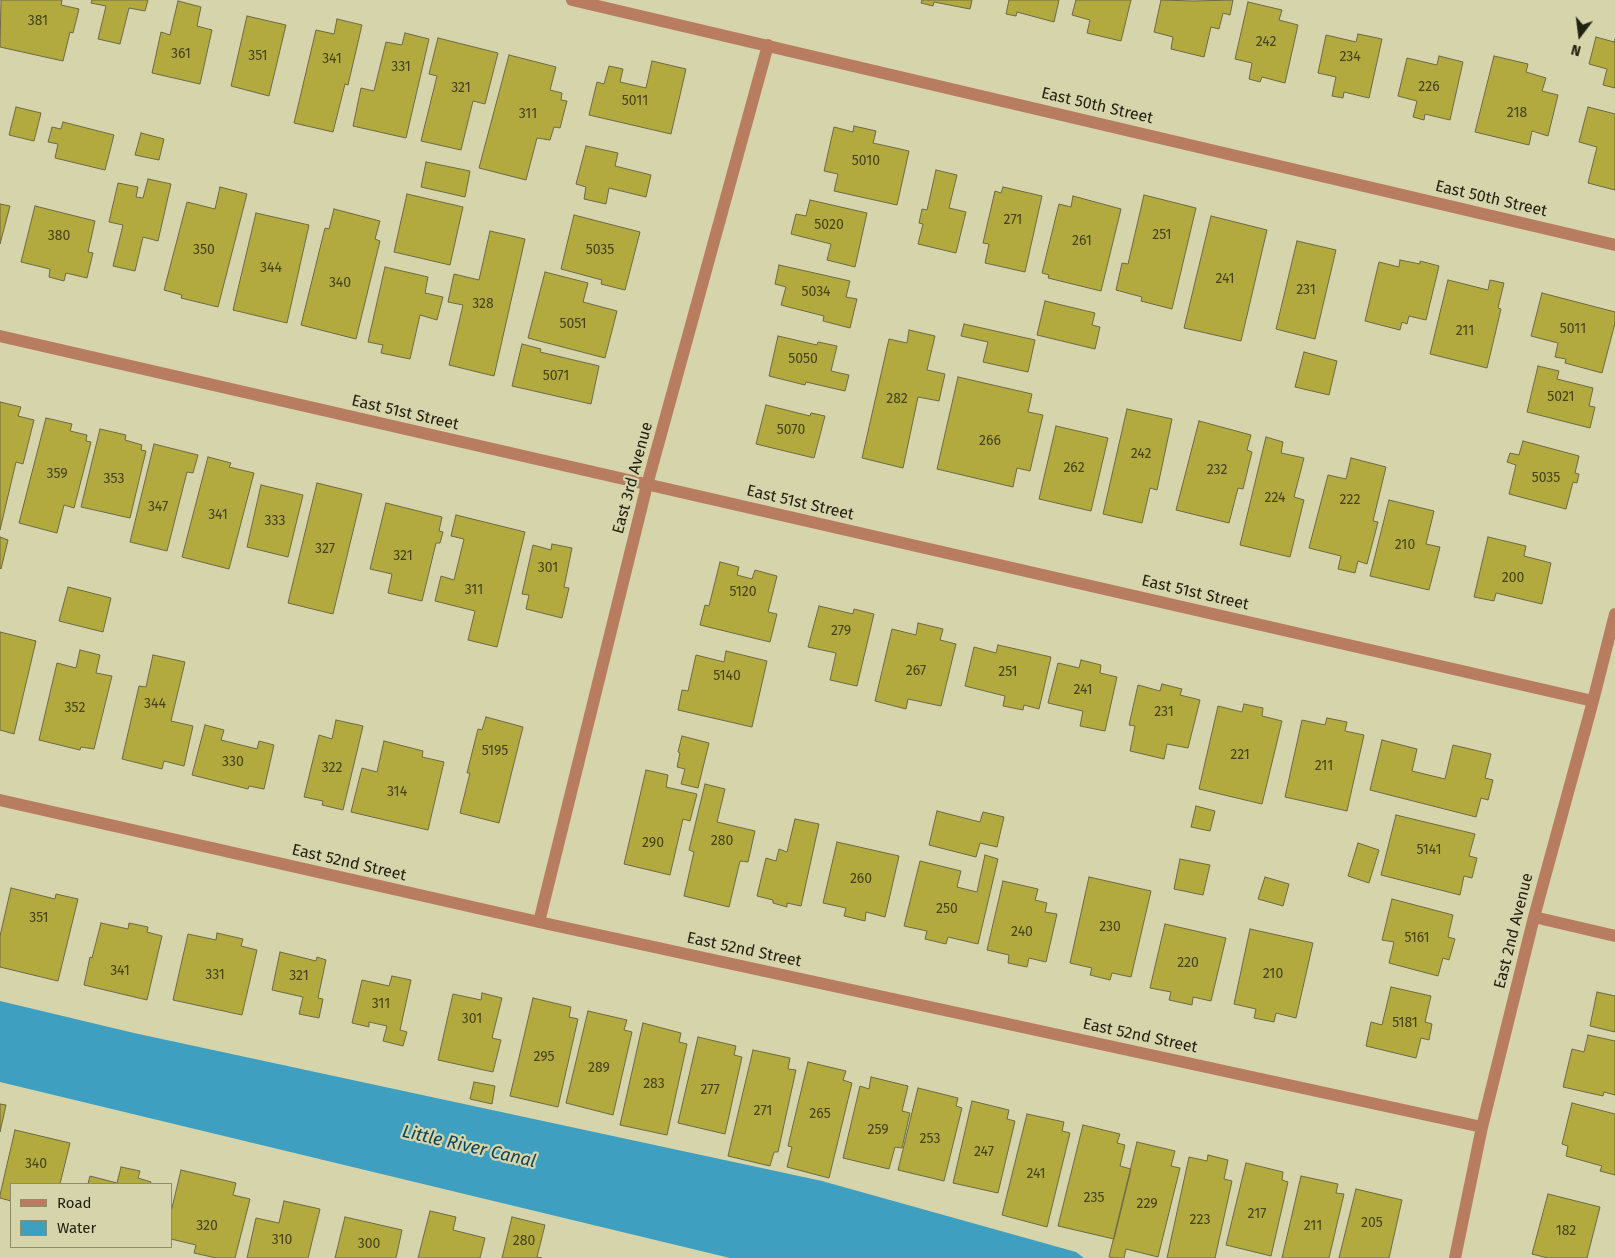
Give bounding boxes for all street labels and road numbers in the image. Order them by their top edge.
street label: East 50th Street [1039,84,1155,128]
street label: East 50th Street [1433,177,1549,221]
street label: East 51st Street [350,391,460,435]
street label: East 3rd Avenue [609,420,657,536]
street label: East 51st Street [745,481,855,525]
street label: East 51st Street [1140,571,1250,615]
street label: East 52nd Street [290,841,408,885]
street label: East 2nd Avenue [1490,871,1538,991]
street label: East 52nd Street [685,928,803,972]
street label: East 52nd Street [1081,1014,1199,1058]

